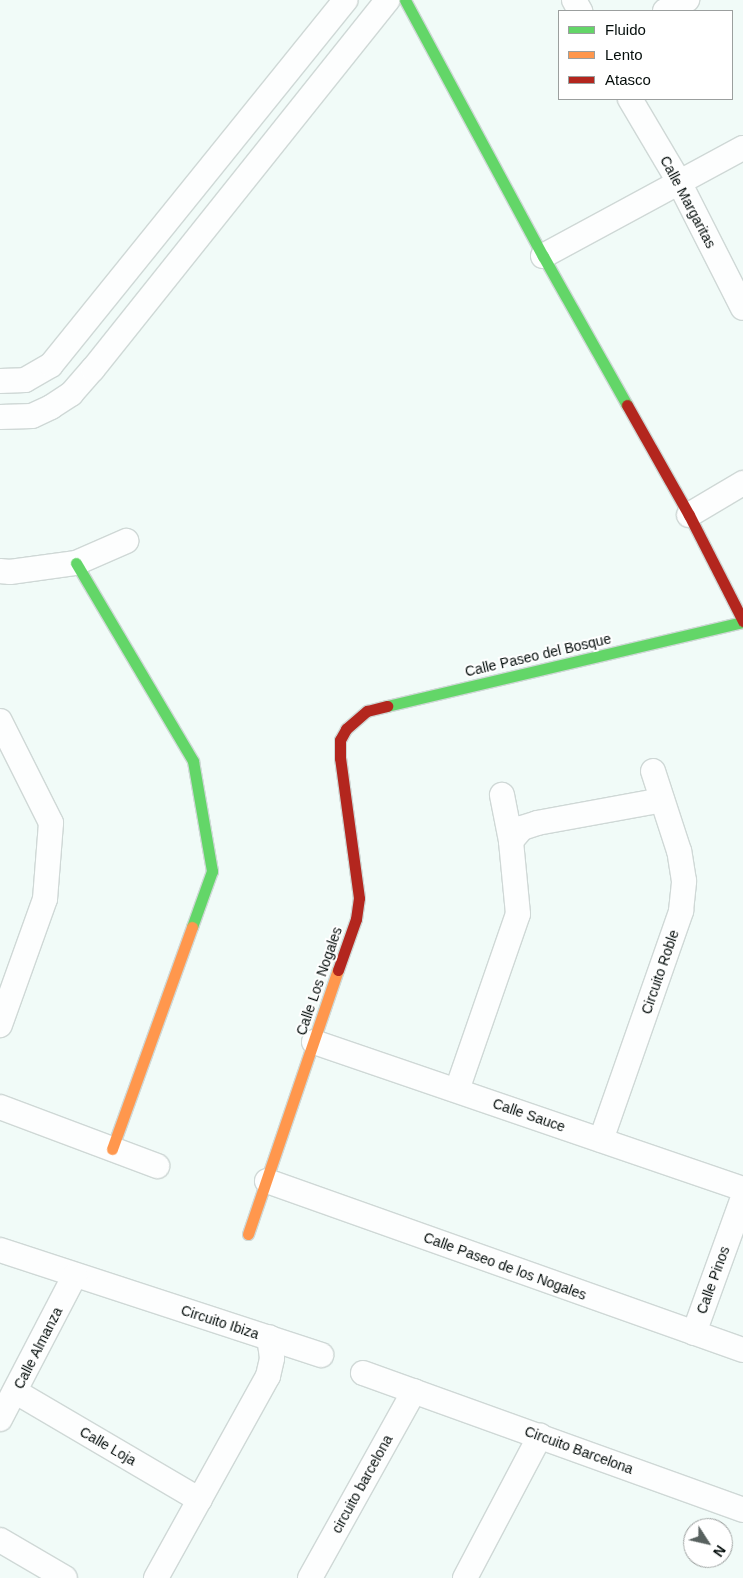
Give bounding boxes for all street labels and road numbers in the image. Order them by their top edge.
street label: Calle Margaritas [657,153,719,251]
street label: Calle Paseo del Bosque [463,630,613,680]
street label: Calle Los Nogales [293,925,345,1037]
street label: Circuito Roble [638,928,682,1016]
street label: Calle Sauce [491,1095,567,1135]
street label: Calle Paseo de los Nogales [421,1229,589,1303]
street label: Calle Pinos [693,1244,733,1316]
street label: Circuito Ibiza [179,1302,261,1342]
street label: Calle Almanza [10,1304,66,1392]
street label: Calle Loja [77,1423,139,1469]
street label: Circuito Barcelona [522,1423,636,1477]
street label: circuito barcelona [328,1432,396,1536]

